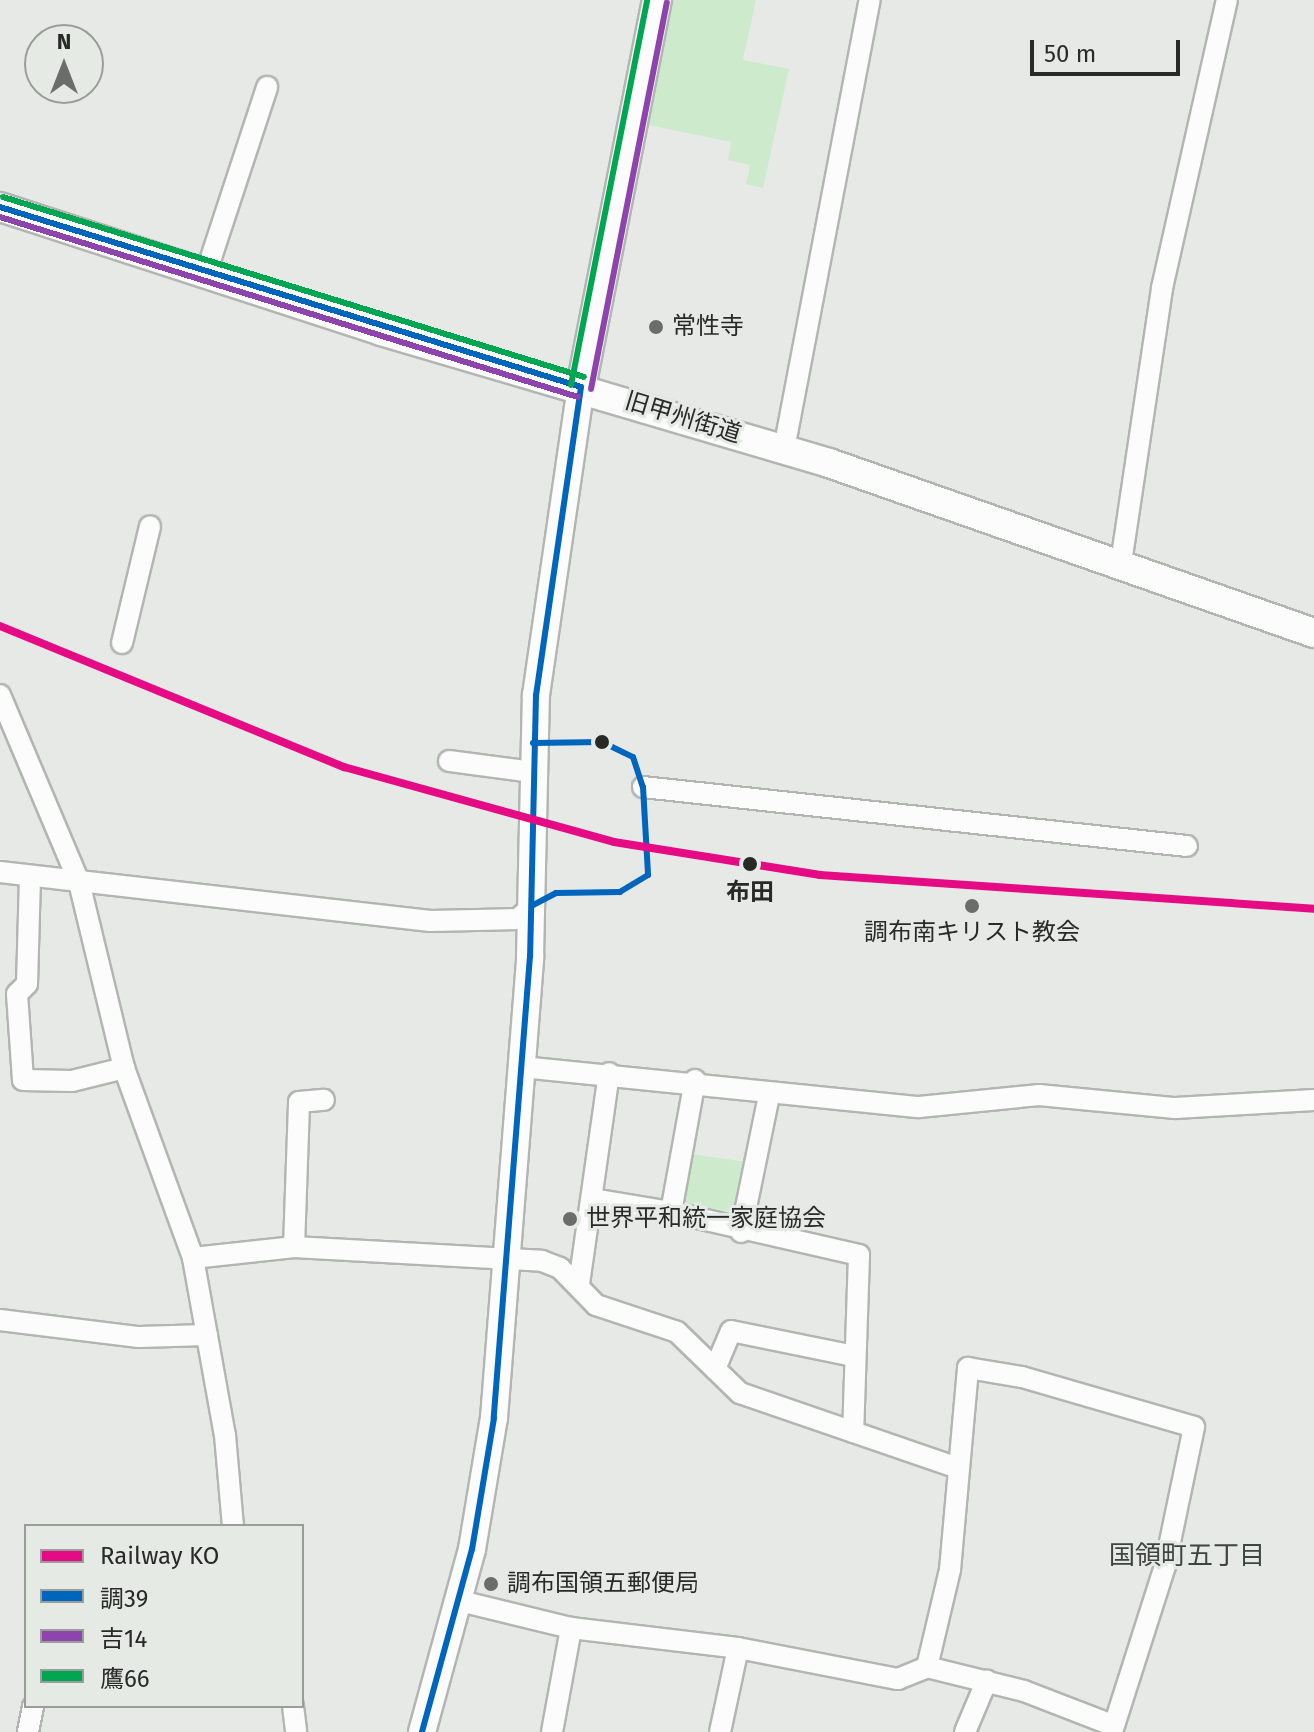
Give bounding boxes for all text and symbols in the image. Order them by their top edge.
north arrow [24,24,104,104]
scale bar [1034,24,1184,74]
text: N [57,28,71,55]
text: 50 m [1044,40,1096,68]
place label: 常性寺 [672,313,744,341]
marker: 常性寺 [647,318,665,336]
street label: 旧甲州街道 [621,387,745,449]
unlabelled marker [594,734,610,750]
marker: 布田 [739,853,761,875]
place label: 布田 [726,879,774,907]
marker: 調布南キリスト教会 [963,897,981,915]
place label: 調布南キリスト教会 [864,919,1080,947]
place label: 世界平和統一家庭協会 [586,1205,826,1233]
marker: 世界平和統一家庭協会 [561,1210,579,1228]
legend [24,1524,304,1708]
district label: 国領町五丁目 [1109,1540,1265,1572]
text: Railway KO [100,1542,219,1570]
place label: 調布国領五郵便局 [507,1570,699,1598]
marker: 調布国領五郵便局 [482,1575,500,1593]
text: 調39 [100,1585,148,1613]
text: 吉14 [100,1625,147,1653]
text: 鷹66 [100,1665,150,1693]

